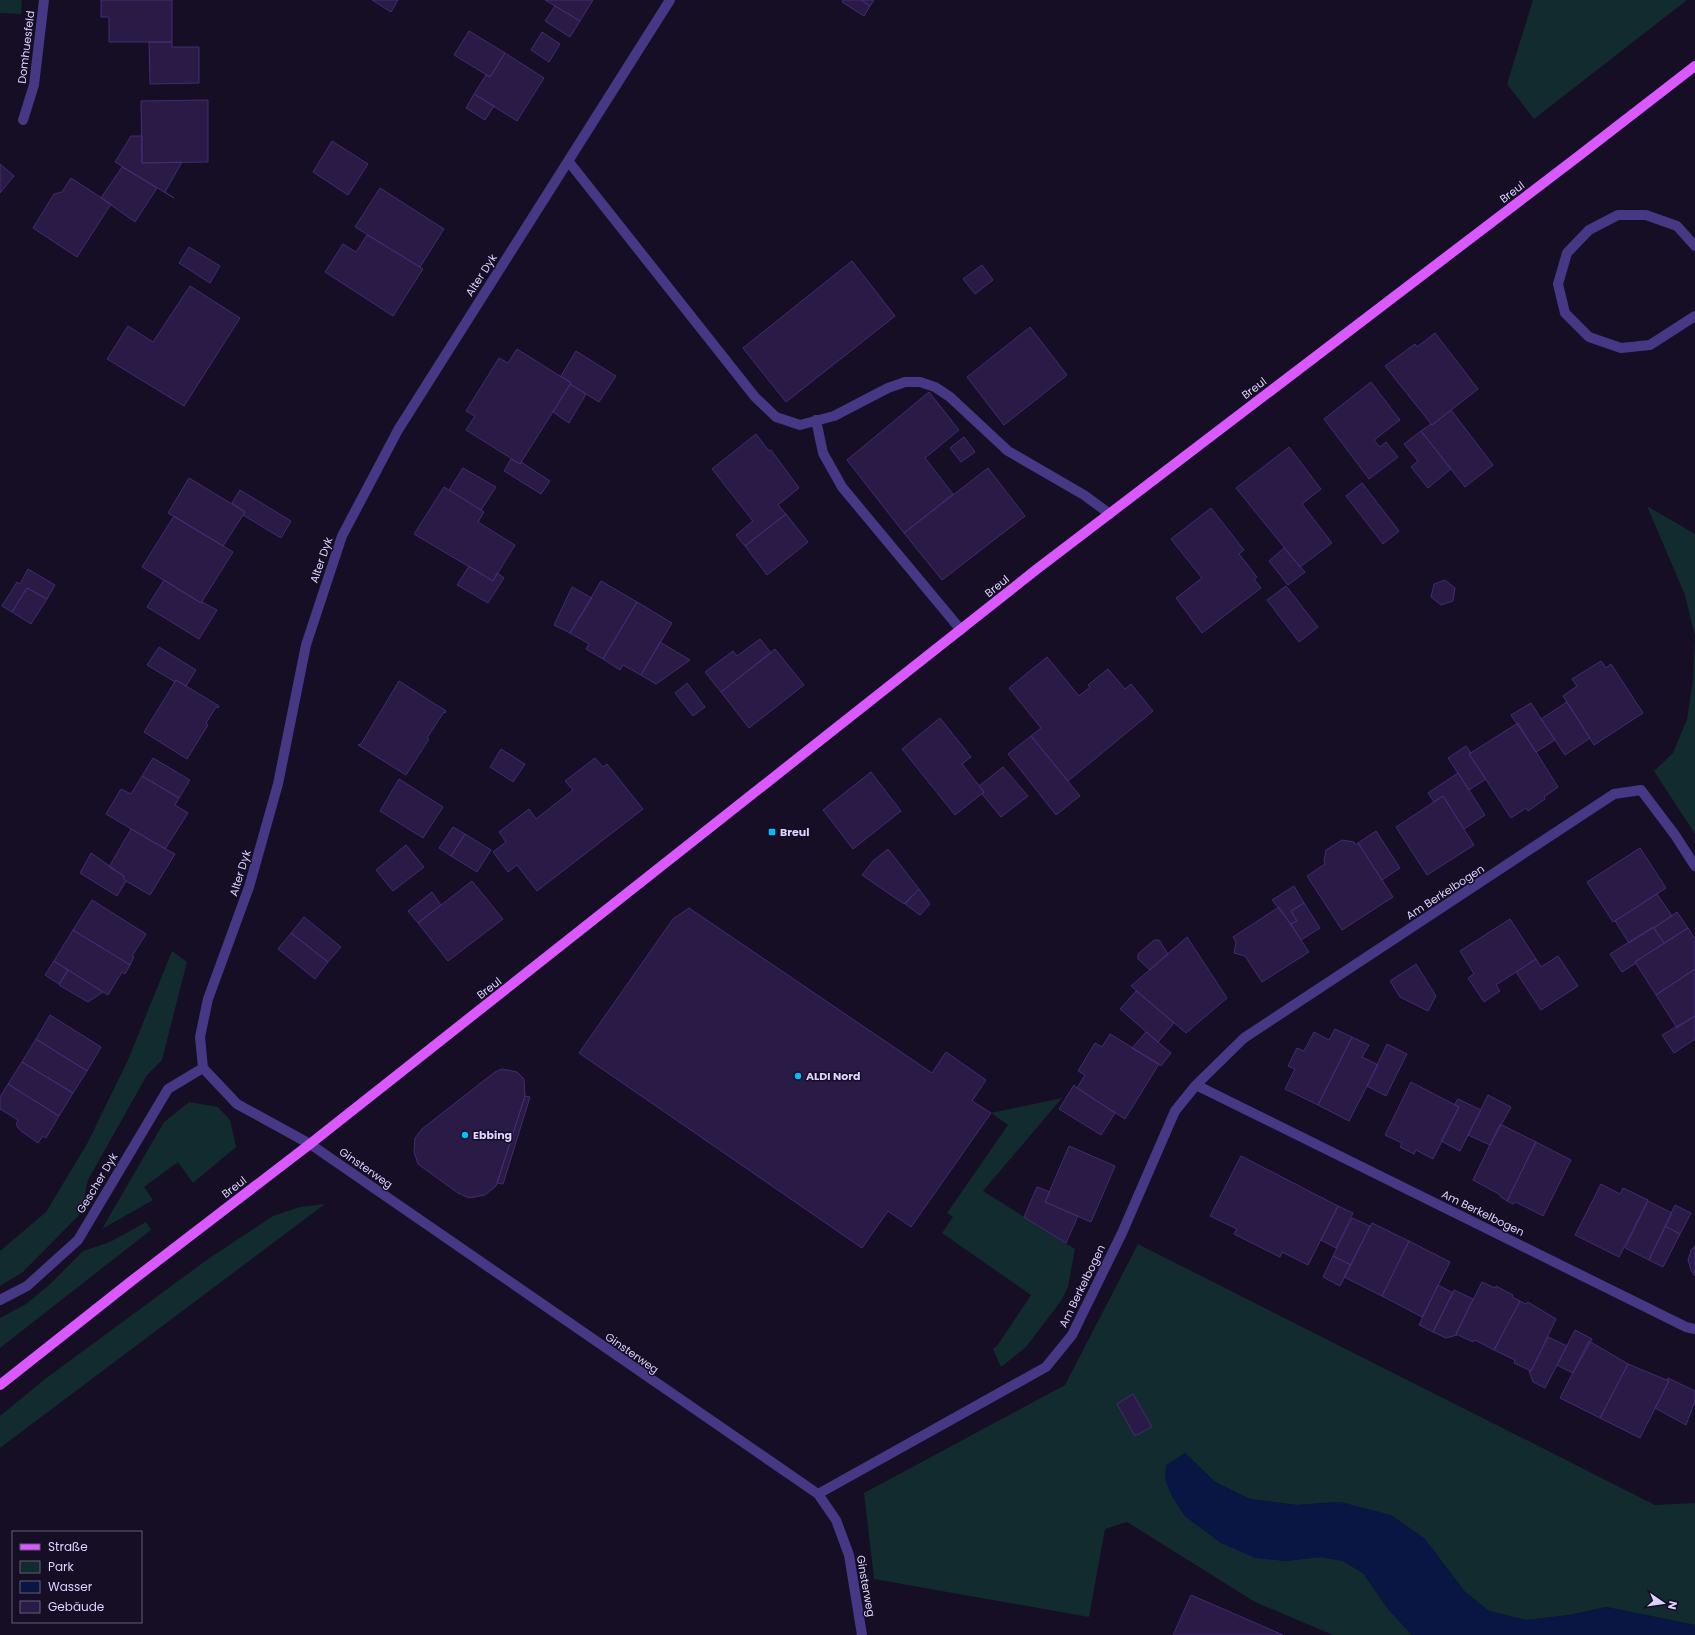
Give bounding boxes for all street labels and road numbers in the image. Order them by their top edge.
street label: Domhuesfeld [14,10,38,84]
street label: Breul [1496,177,1528,207]
street label: Alter Dyk [461,250,501,299]
street label: Breul [1238,373,1270,403]
street label: Alter Dyk [306,535,336,585]
street label: Breul [981,571,1013,601]
street label: Alter Dyk [225,848,255,898]
street label: Am Berkelbogen [1403,861,1487,923]
street label: Breul [473,973,505,1003]
street label: Ginsterweg [336,1144,396,1192]
street label: Gescher Dyk [73,1149,122,1216]
street label: Breul [218,1172,250,1202]
street label: Am Berkelbogen [1439,1186,1527,1240]
street label: Am Berkelbogen [1055,1242,1109,1330]
street label: Ginsterweg [602,1329,662,1377]
street label: Ginsterweg [853,1554,879,1618]

